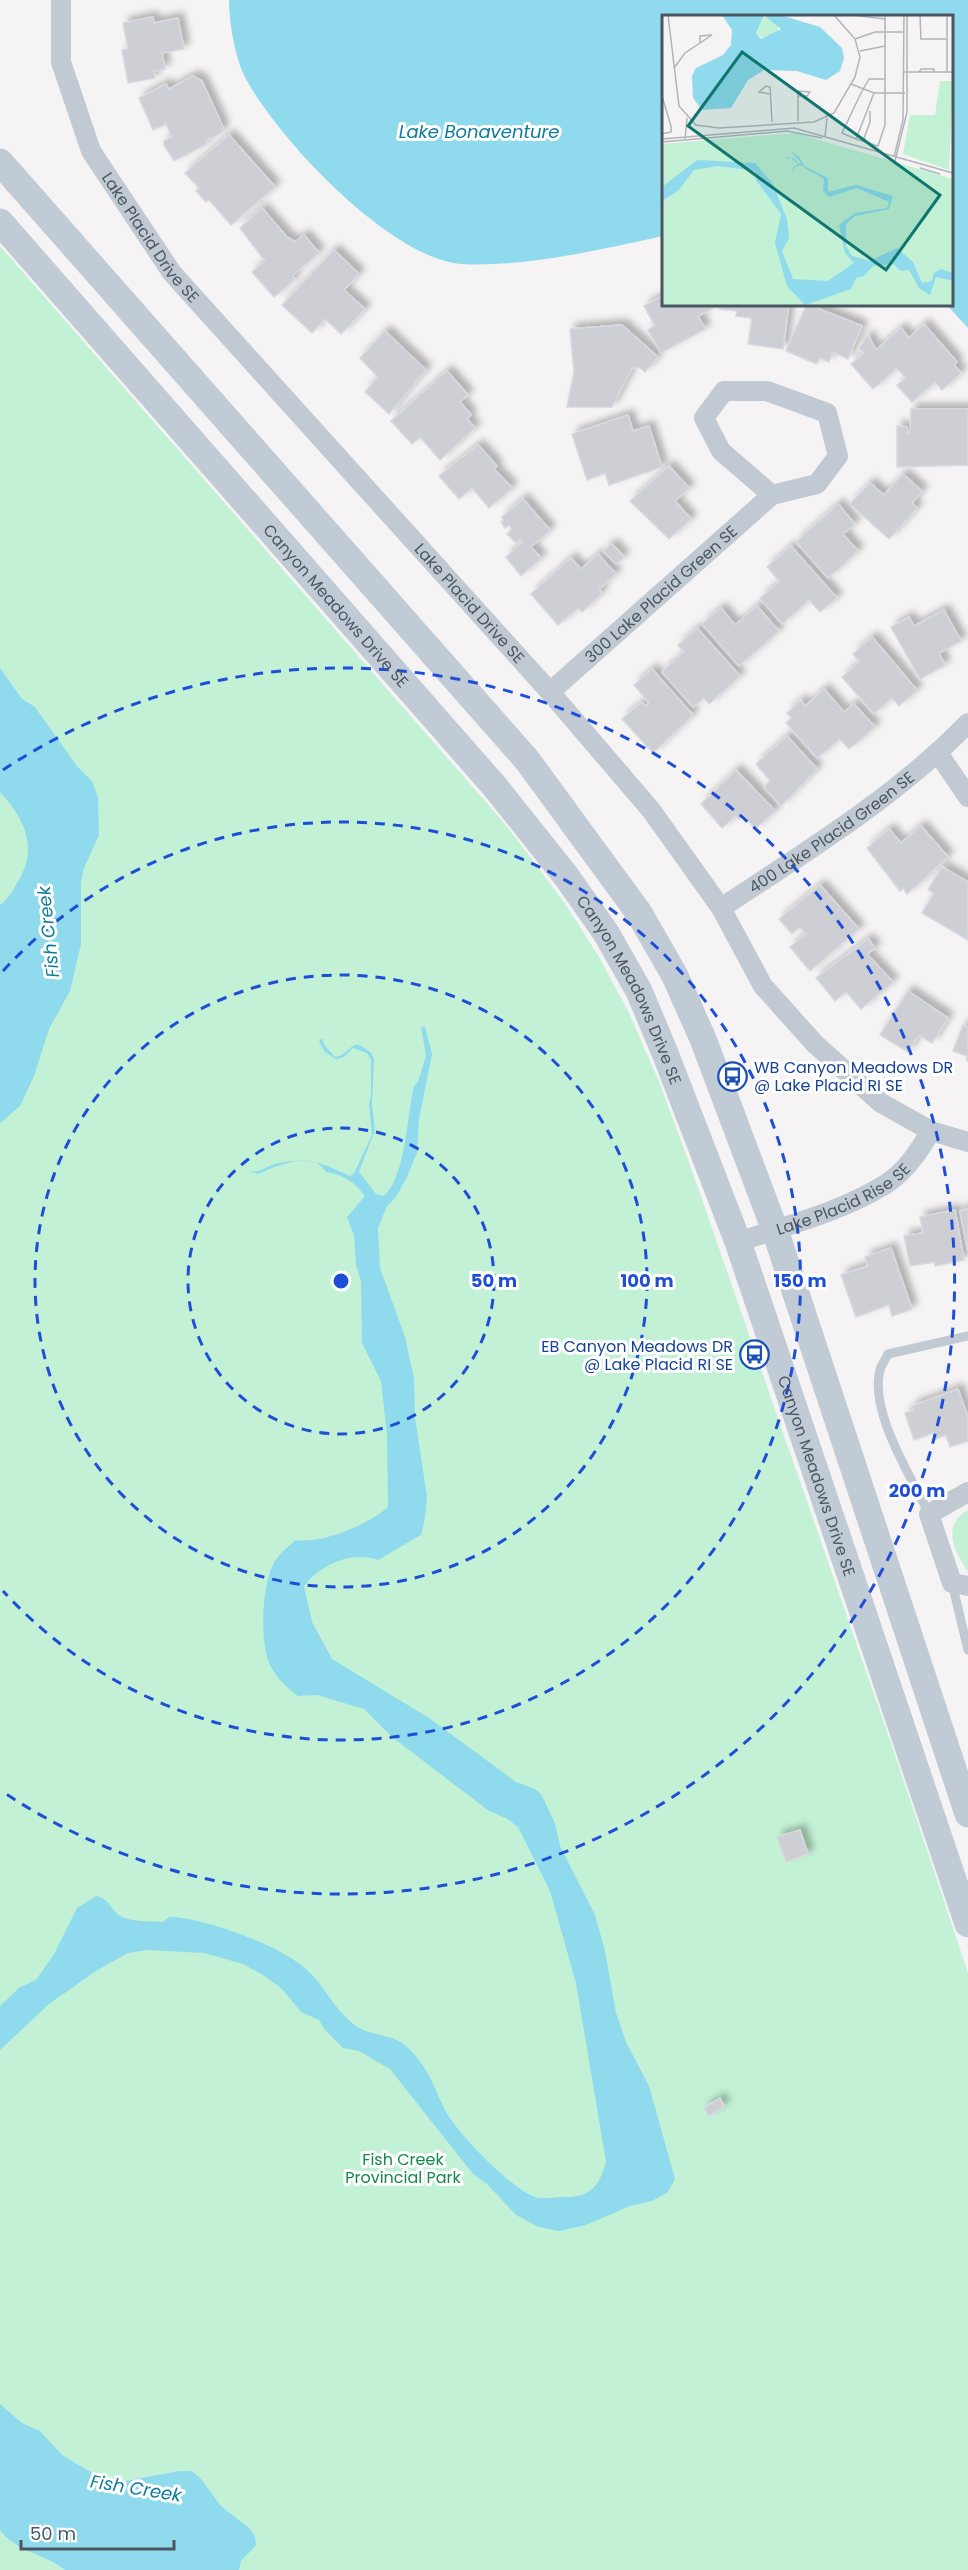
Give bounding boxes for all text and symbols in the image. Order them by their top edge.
inset map [662,15,953,306]
water label: Lake Bonaventure [399,119,559,144]
street label: Lake Placid Drive SE [97,168,205,308]
street label: Canyon Meadows Drive SE [258,519,414,692]
street label: 300 Lake Placid Green SE [579,520,742,668]
street label: Lake Placid Drive SE [409,538,530,668]
street label: 400 Lake Placid Green SE [744,766,919,898]
water label: Fish Creek [31,884,65,979]
street label: Canyon Meadows Drive SE [571,890,688,1088]
place label: WB Canyon Meadows DR @ Lake Placid RI SE [754,1056,953,1097]
bus stop icon: WB Canyon Meadows DR @ Lake Placid RI SE [717,1060,749,1092]
street label: Lake Placid Rise SE [773,1158,915,1240]
text: 50 m [471,1268,517,1293]
text: 100 m [620,1268,674,1293]
text: 150 m [773,1268,827,1293]
centre of rings [331,1271,351,1291]
place label: EB Canyon Meadows DR @ Lake Placid RI SE [541,1335,733,1376]
bus stop icon: EB Canyon Meadows DR @ Lake Placid RI SE [738,1339,770,1371]
street label: Canyon Meadows Drive SE [772,1372,861,1579]
text: 200 m [889,1478,945,1503]
park label: Fish Creek Provincial Park [345,2148,462,2189]
water label: Fish Creek [89,2468,184,2508]
scale bar [21,2513,174,2551]
text: 50 m [30,2521,76,2546]

